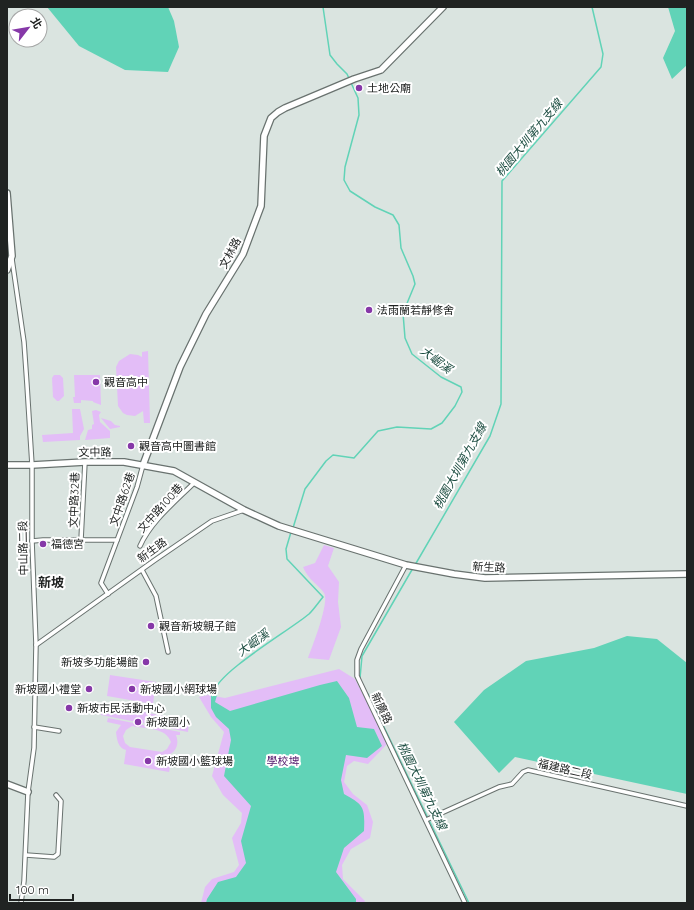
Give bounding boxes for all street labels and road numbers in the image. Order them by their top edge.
street label: 文林路 [216,235,244,271]
street label: 文中路 [78,445,112,459]
street label: 文中路62巷 [106,470,138,528]
street label: 文中路32巷 [66,472,82,528]
street label: 文中路100巷 [134,481,186,535]
street label: 中山路二段 [16,520,30,576]
street label: 新生路 [135,535,169,565]
street label: 新生路 [472,559,506,575]
street label: 新廣路 [368,690,396,726]
street label: 福建路二段 [537,756,593,782]

